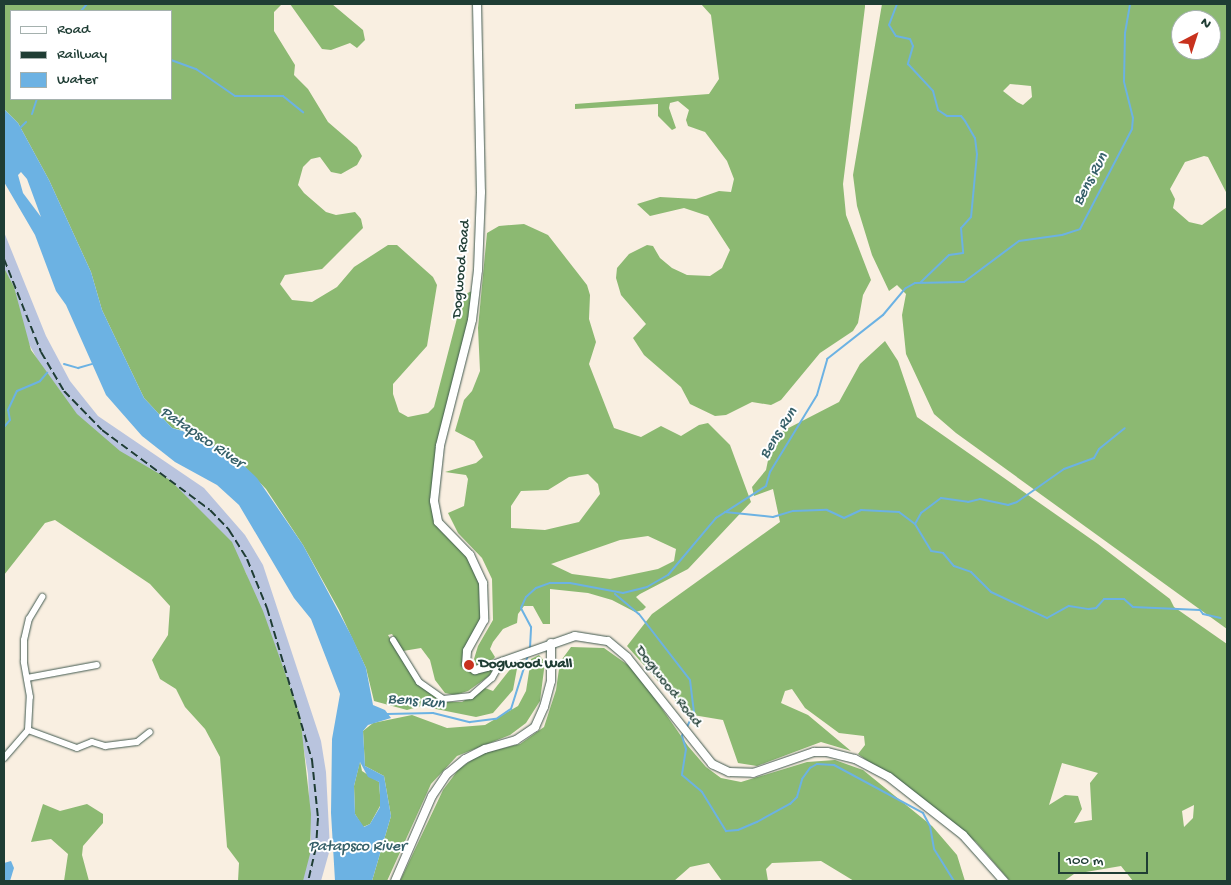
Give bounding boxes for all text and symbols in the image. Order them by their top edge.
legend [10,10,172,100]
north arrow [1171,10,1221,60]
text: N [1196,14,1214,33]
text: Road [57,21,90,39]
text: Railway [57,46,107,64]
text: Water [57,71,97,89]
water label: Bens Run [1070,150,1114,210]
street label: Dogwood Road [449,219,475,319]
water label: Patapsco River [155,404,247,474]
water label: Bens Run [757,405,803,463]
street label: Dogwood Road [631,643,705,731]
place label: Dogwood Wall [479,656,572,674]
marker: Dogwood Wall [463,659,475,671]
water label: Bens Run [387,691,445,715]
water label: Patapsco River [308,838,406,858]
scale bar [1061,842,1151,874]
text: 100 m [1066,852,1103,870]

